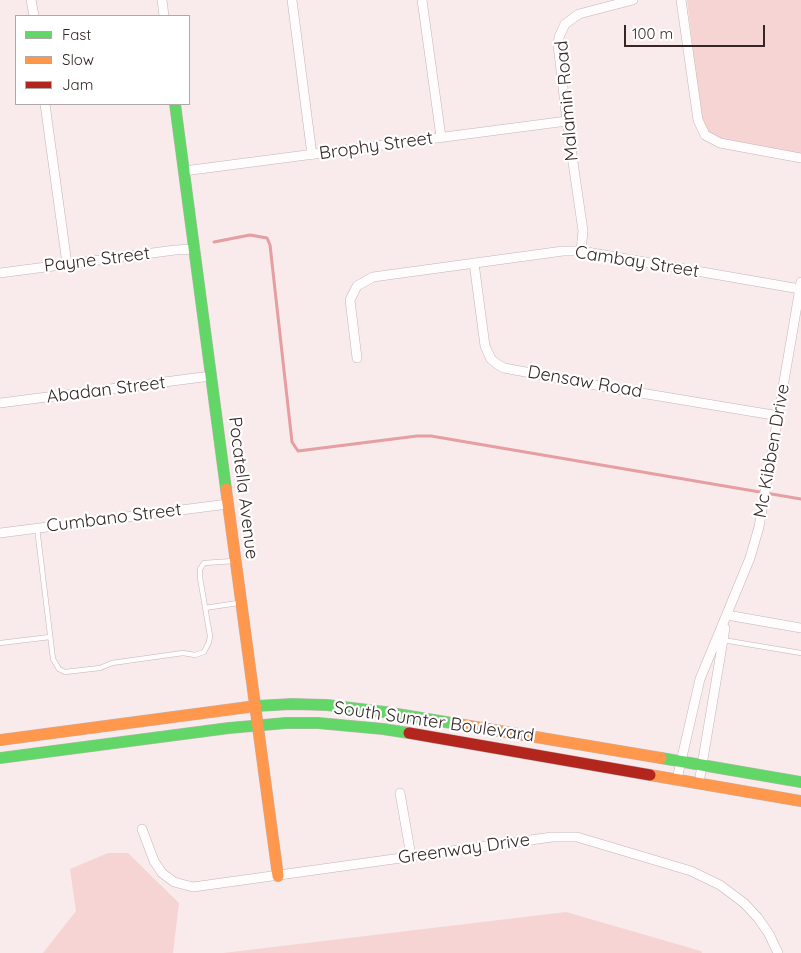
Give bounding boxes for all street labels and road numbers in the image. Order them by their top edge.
street label: Malamin Road [551,40,583,162]
street label: Brophy Street [318,127,434,165]
street label: Cambay Street [573,242,701,282]
street label: Payne Street [43,243,151,277]
street label: Densaw Road [526,361,644,403]
street label: Abadan Street [45,372,167,408]
street label: Mc Kibben Drive [750,382,794,520]
street label: Pocatella Avenue [224,415,262,561]
street label: Cumbano Street [45,499,183,537]
street label: South Sumter Boulevard [332,697,536,747]
street label: Greenway Drive [397,829,531,869]

